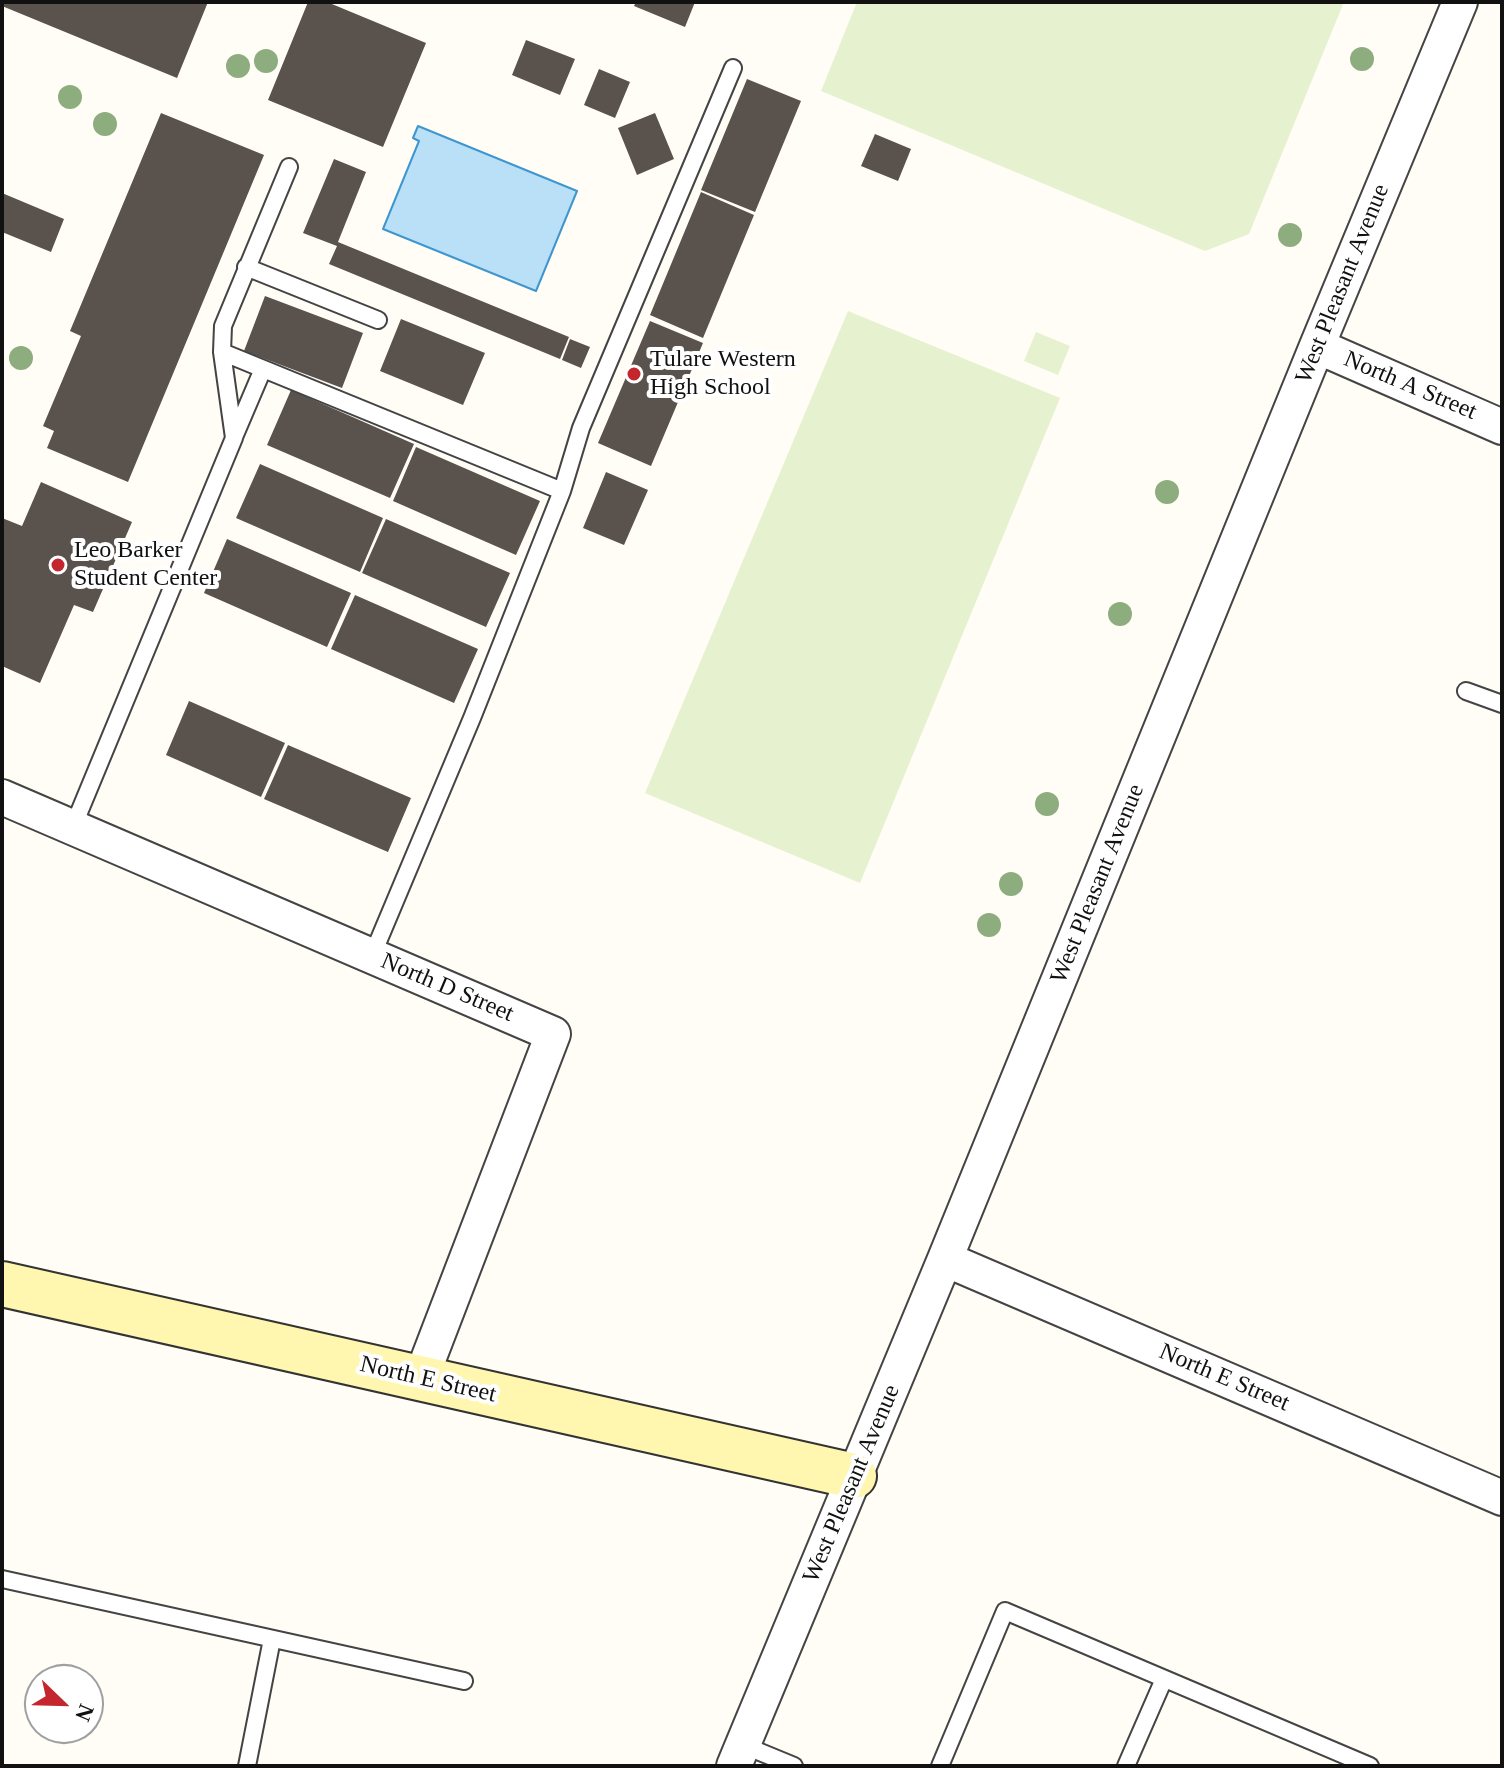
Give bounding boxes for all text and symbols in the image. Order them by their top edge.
street label: West Pleasant Avenue [1290,180,1396,388]
street label: North A Street [1339,345,1481,427]
place label: Tulare Western High School [650,346,796,402]
marker: Tulare Western High School [625,365,643,383]
place label: Leo Barker Student Center [74,537,217,593]
marker: Leo Barker Student Center [49,556,67,574]
street label: West Pleasant Avenue [1045,780,1151,988]
street label: North D Street [376,947,518,1029]
street label: North E Street [1155,1338,1293,1418]
street label: North E Street [357,1350,499,1410]
street label: West Pleasant Avenue [797,1381,907,1587]
north arrow [24,1664,104,1744]
text: N [70,1701,99,1725]

